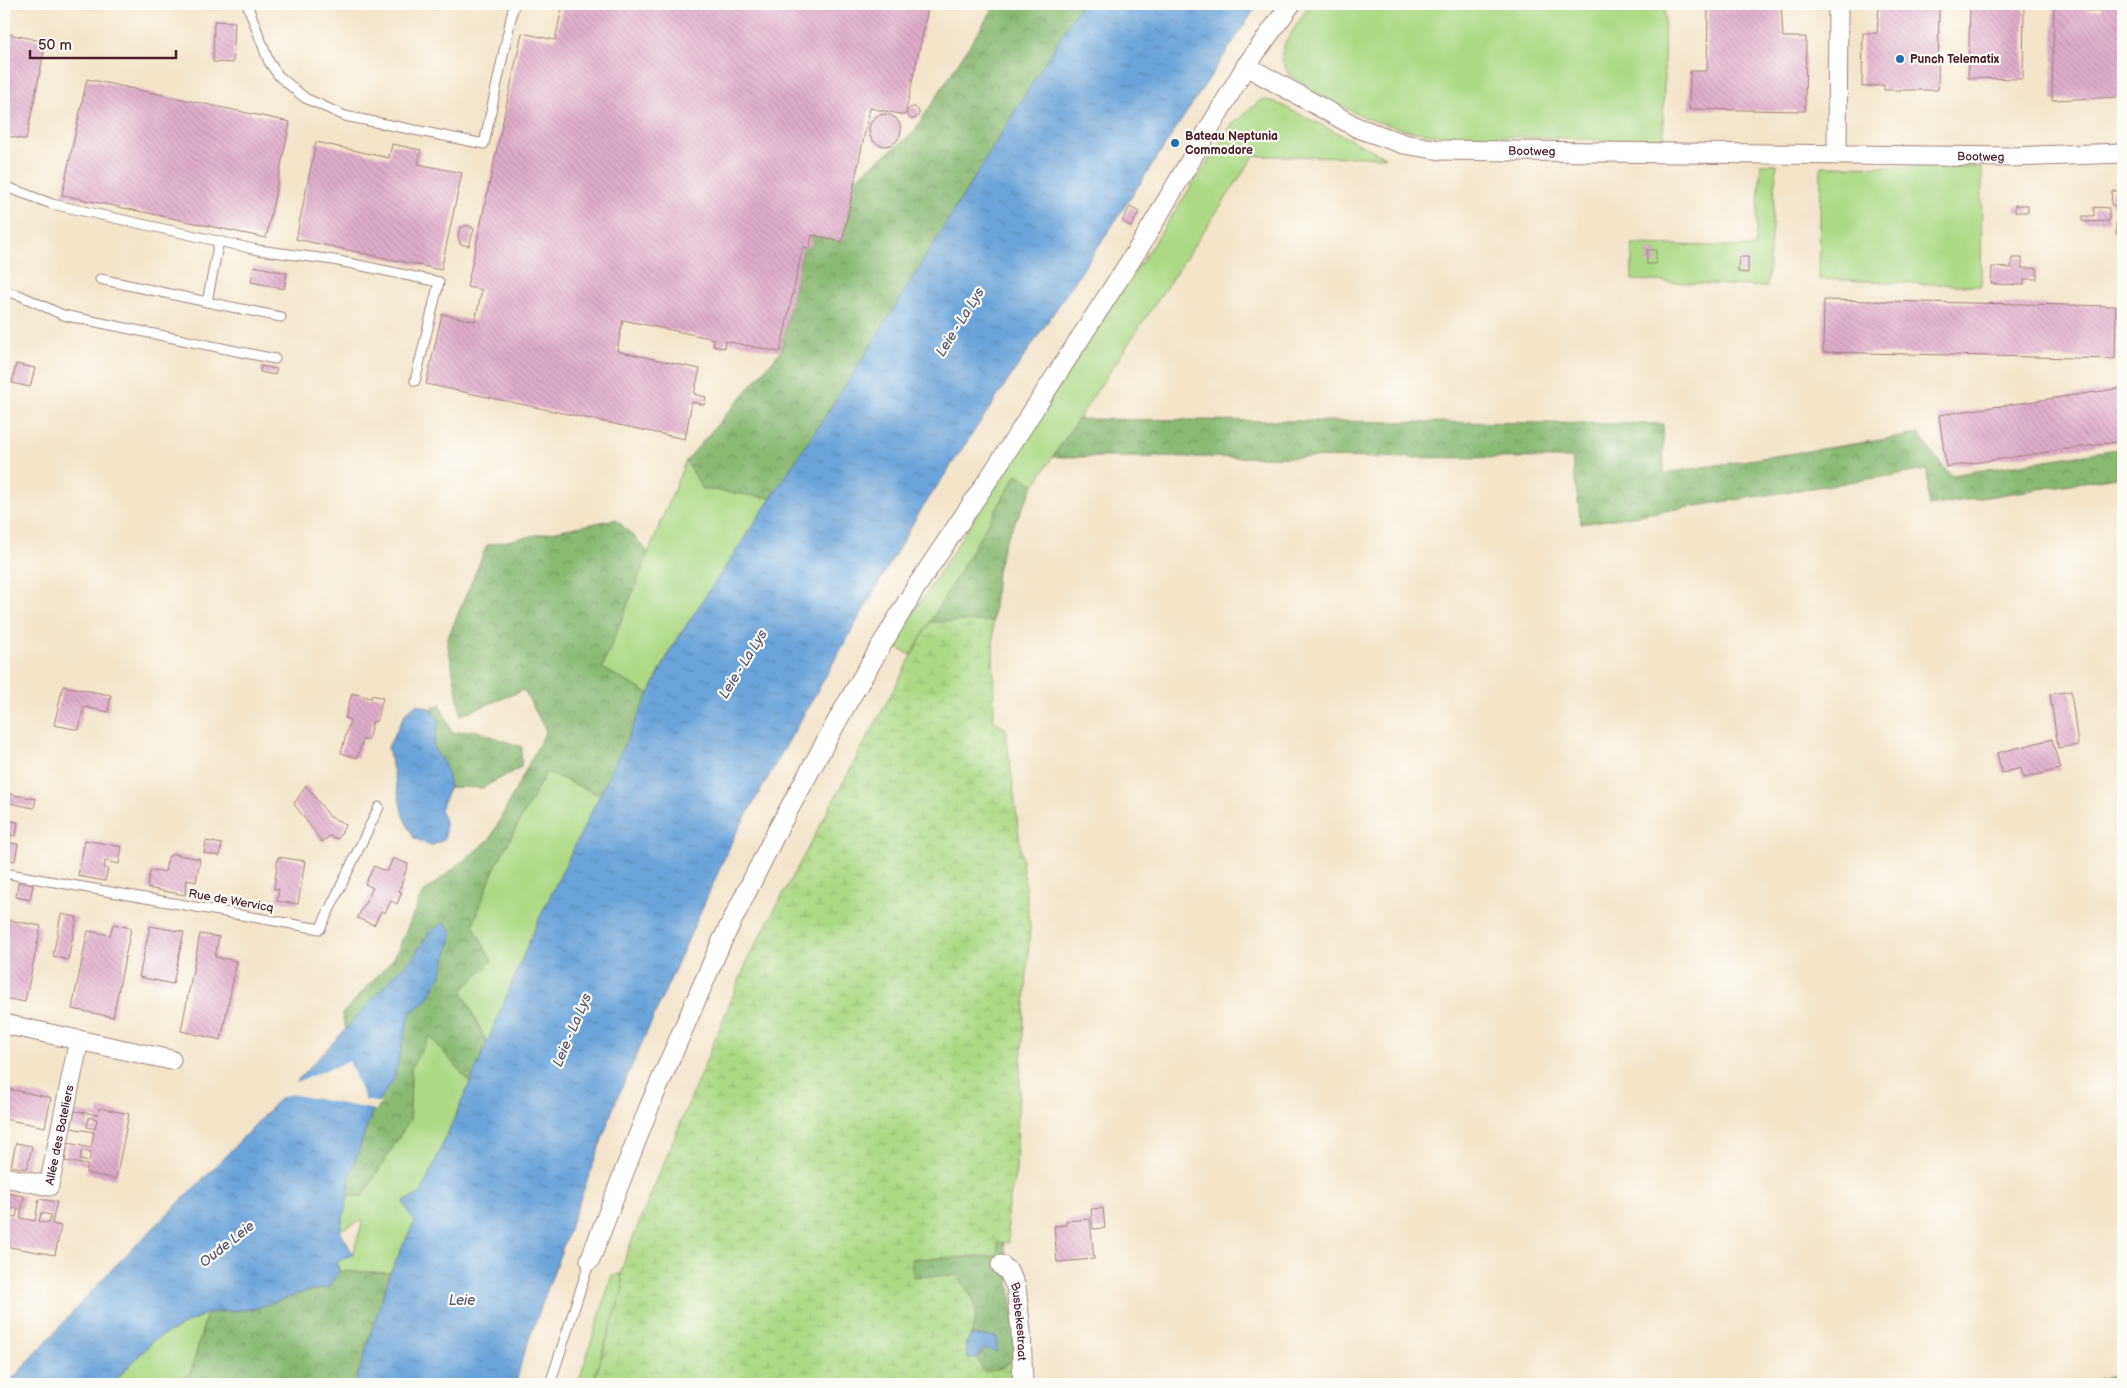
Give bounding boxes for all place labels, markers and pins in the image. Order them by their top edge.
place label: Punch Telematix [1910,52,2000,67]
marker: Punch Telematix [1894,53,1906,65]
place label: Bateau Neptunia Commodore [1185,129,1278,158]
marker: Bateau Neptunia Commodore [1169,137,1181,149]

